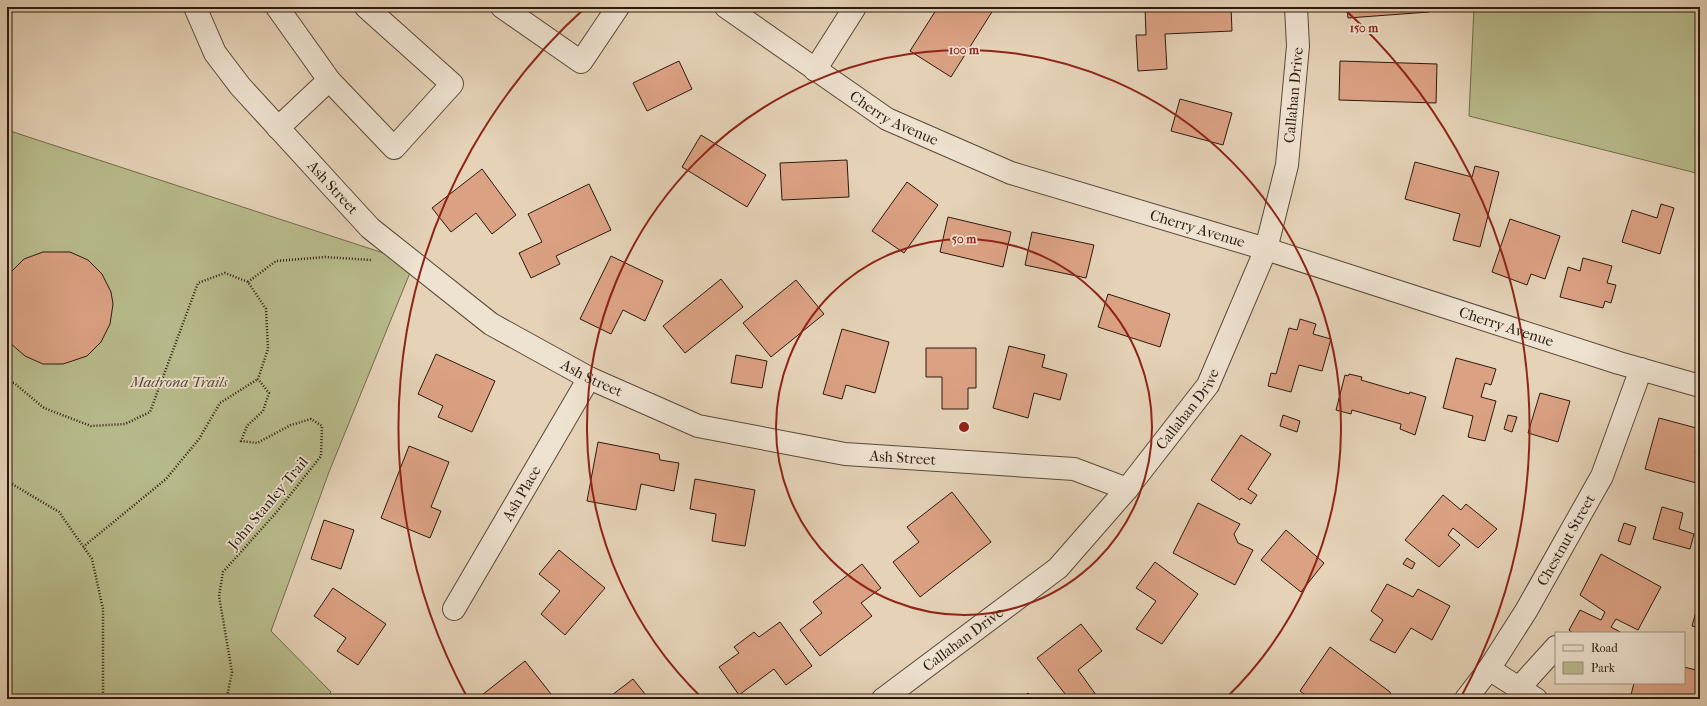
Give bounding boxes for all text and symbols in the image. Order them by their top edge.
text: 150 m [1350,21,1379,35]
text: 100 m [949,43,980,57]
street label: Callahan Drive [1280,46,1307,144]
street label: Cherry Avenue [846,87,942,149]
street label: Ash Street [303,156,362,218]
street label: Cherry Avenue [1148,206,1248,251]
text: 50 m [952,232,977,246]
street label: Cherry Avenue [1457,303,1556,350]
street label: Ash Street [557,355,626,401]
street label: Callahan Drive [1152,365,1223,453]
park label: Madrona Trails [129,373,228,391]
centre of rings [957,420,971,434]
street label: Ash Street [868,447,937,469]
street label: John Stanley Trail [223,453,312,554]
street label: Ash Place [498,462,545,525]
street label: Chestnut Street [1533,491,1599,589]
street label: Callahan Drive [919,603,1007,675]
legend [1555,632,1685,684]
text: Road [1591,641,1618,655]
text: Park [1591,661,1616,675]

